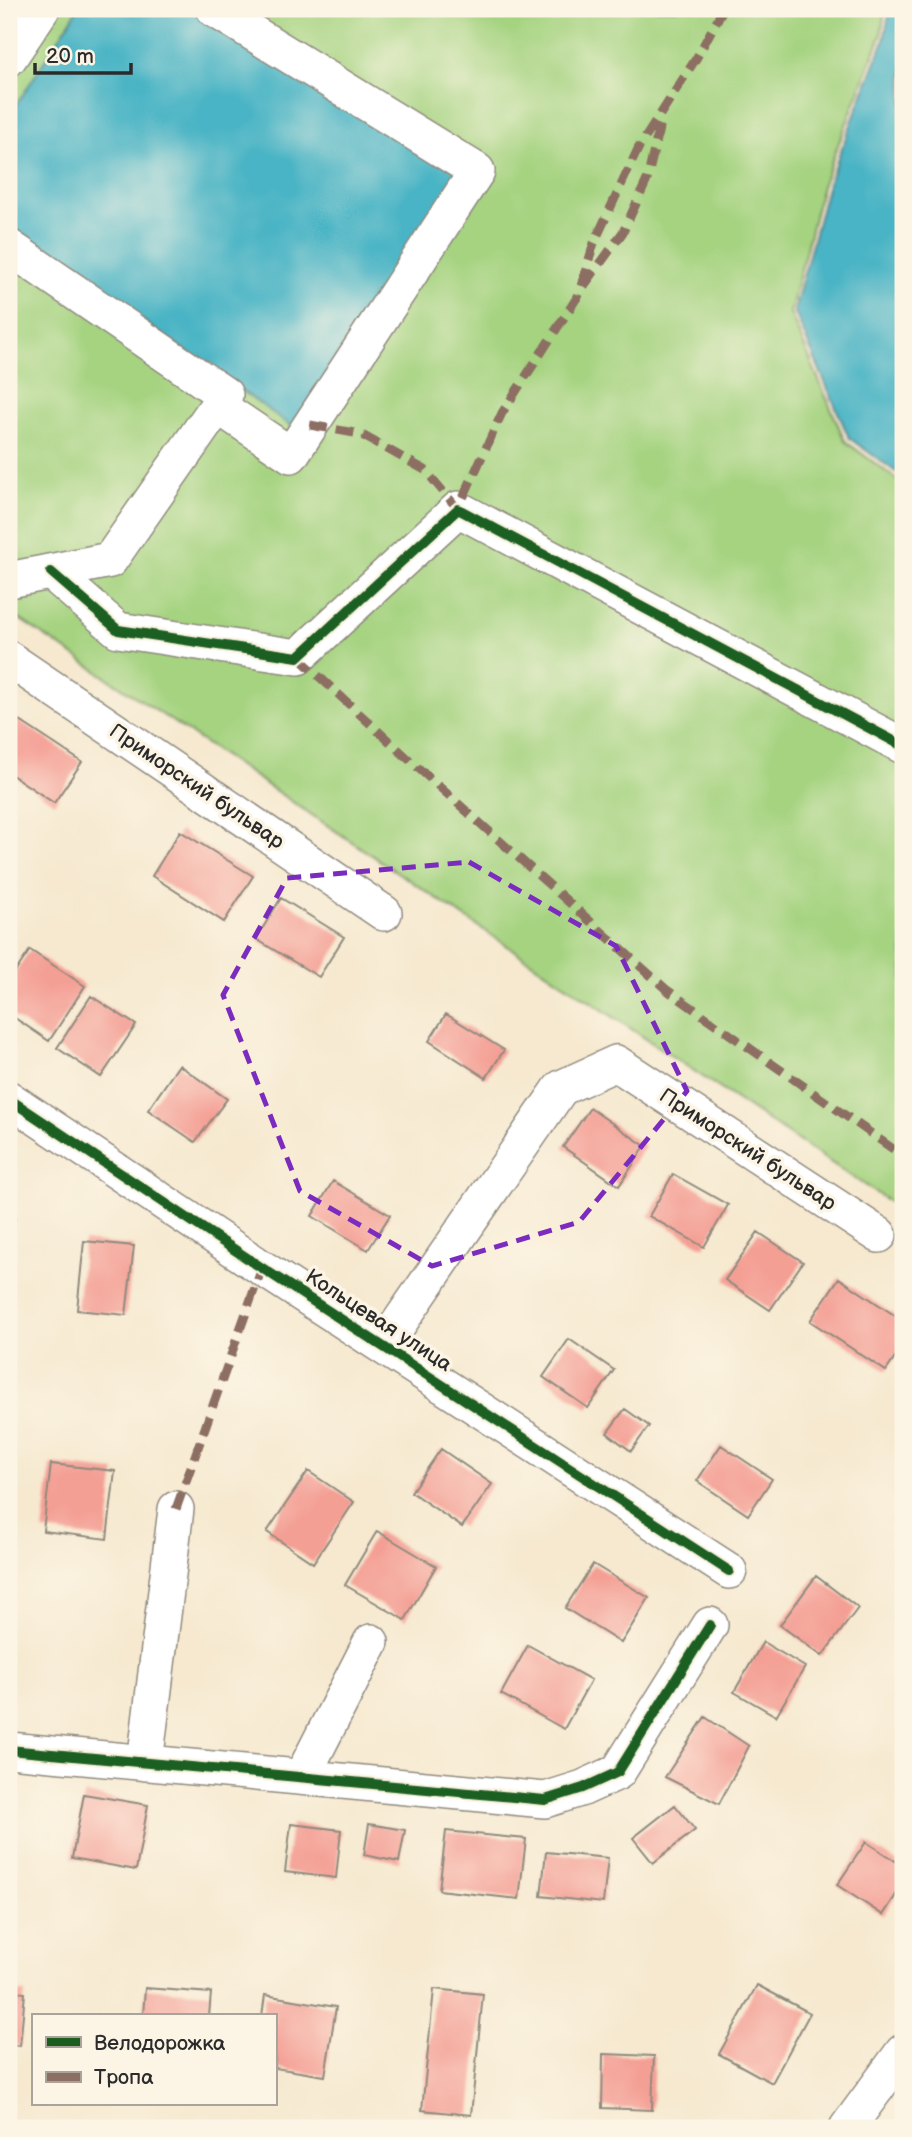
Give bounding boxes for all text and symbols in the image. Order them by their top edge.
scale bar [35,32,131,76]
text: 20 m [46,44,94,69]
street label: Приморский бульвар [105,719,289,854]
street label: Приморский бульвар [655,1083,841,1216]
street label: Кольцевая улица [301,1264,457,1377]
legend [32,2014,276,2106]
text: Велодорожка [94,2031,226,2056]
text: Тропа [94,2065,154,2090]

